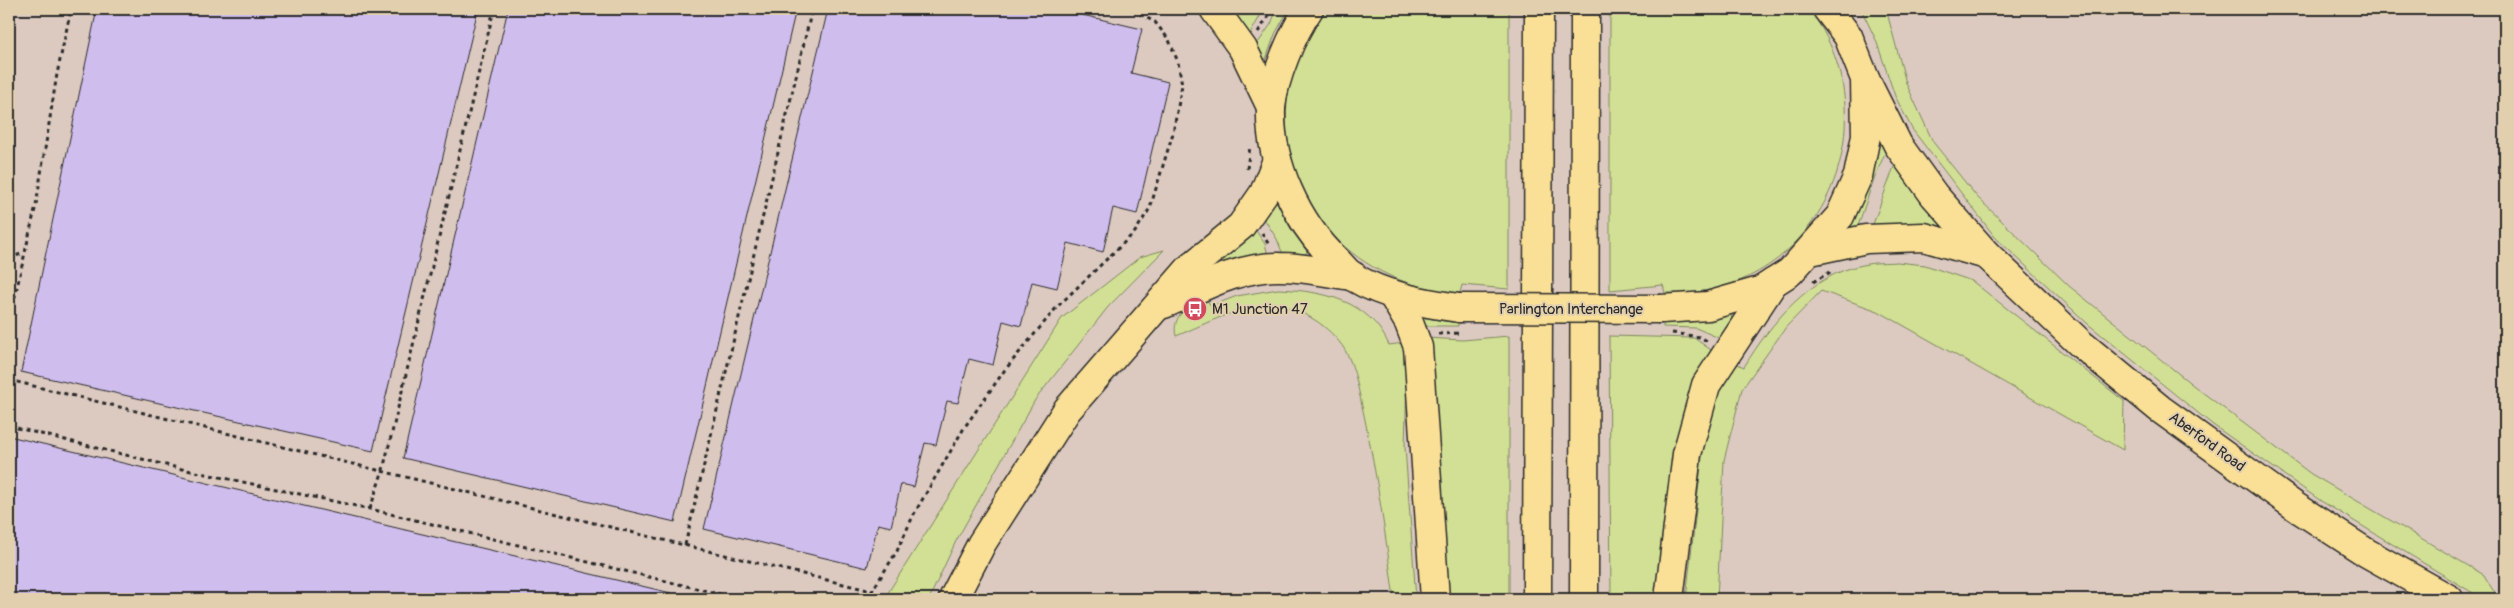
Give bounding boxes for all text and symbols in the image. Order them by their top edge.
bus stop icon: M1 Junction 47 [1182,296,1208,322]
place label: M1 Junction 47 [1212,300,1308,319]
street label: Parlington Interchange [1499,300,1644,319]
street label: Aberford Road [2165,408,2249,476]

